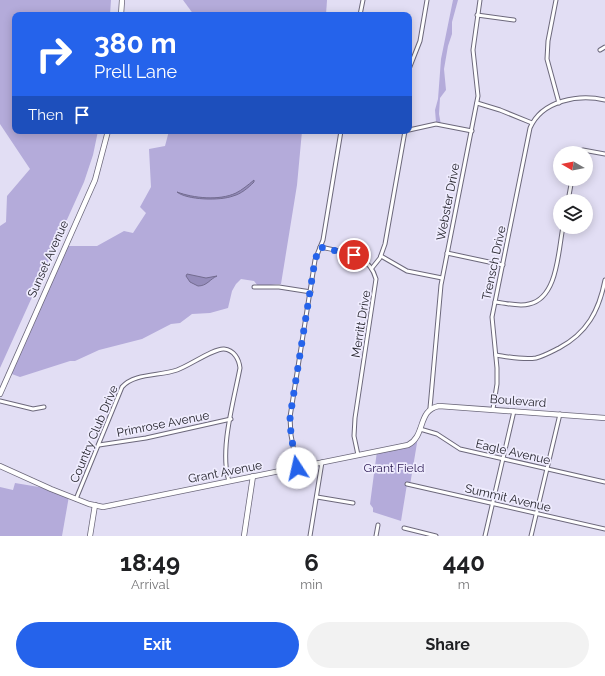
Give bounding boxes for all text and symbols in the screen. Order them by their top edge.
text: 380 m [94,27,177,60]
icon: right [28,28,80,80]
text: Prell Lane [94,61,177,82]
icon: arrive [71,104,93,126]
text: Then [28,106,63,124]
north arrow [553,146,593,186]
map controls [553,146,593,234]
street label: Webster Drive [434,162,462,242]
button: layers [553,194,593,234]
street label: Sunset Avenue [25,218,71,300]
street label: Trensch Drive [479,225,509,301]
pin [337,238,371,272]
icon: arrive [343,244,365,266]
street label: Merritt Drive [349,289,373,359]
street label: Country Club Drive [67,383,121,485]
street label: Boulevard [489,392,547,410]
street label: Primrose Avenue [115,408,211,440]
street label: Eagle Avenue [474,437,552,467]
position arrow [276,447,318,489]
street label: Grant Avenue [187,458,263,486]
park label: Grant Field [364,461,424,475]
street label: Summit Avenue [464,481,552,515]
text: 18:49 [120,548,180,577]
text: 6 [304,548,319,577]
text: 440 [443,548,485,577]
text: Arrival [131,577,169,592]
text: min [300,577,323,592]
text: m [458,577,470,592]
button: Exit [16,622,299,668]
button: Share [307,622,589,668]

